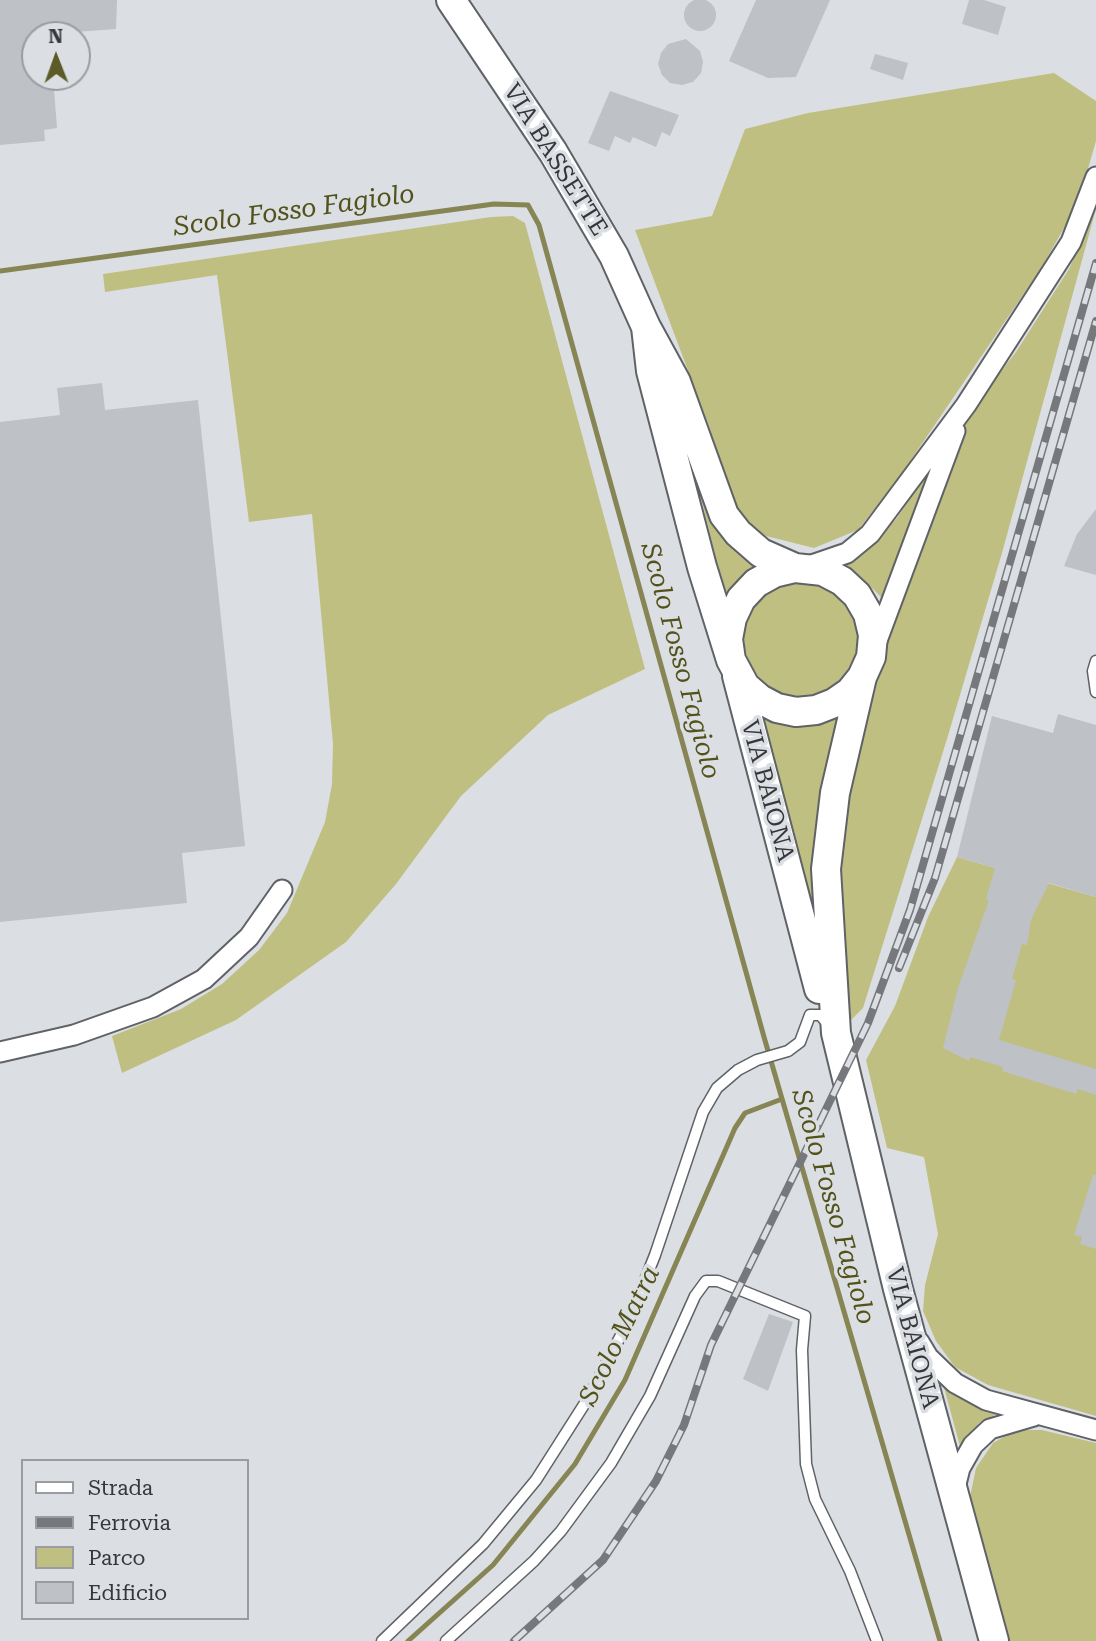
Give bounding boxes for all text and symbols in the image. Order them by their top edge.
north arrow [21,21,91,91]
text: N [48,25,63,48]
street label: VIA BASSETTE [497,78,613,242]
water label: Scolo Fosso Fagiolo [172,179,416,243]
water label: Scolo Fosso Fagiolo [633,540,727,782]
street label: VIA BAIONA [734,717,800,865]
water label: Scolo Fosso Fagiolo [785,1086,881,1328]
water label: Scolo Matra [573,1262,667,1410]
street label: VIA BAIONA [879,1264,945,1412]
legend [21,1459,248,1620]
text: Strada [88,1476,153,1500]
text: Ferrovia [88,1511,171,1535]
text: Parco [88,1546,145,1570]
text: Edificio [88,1581,167,1605]

